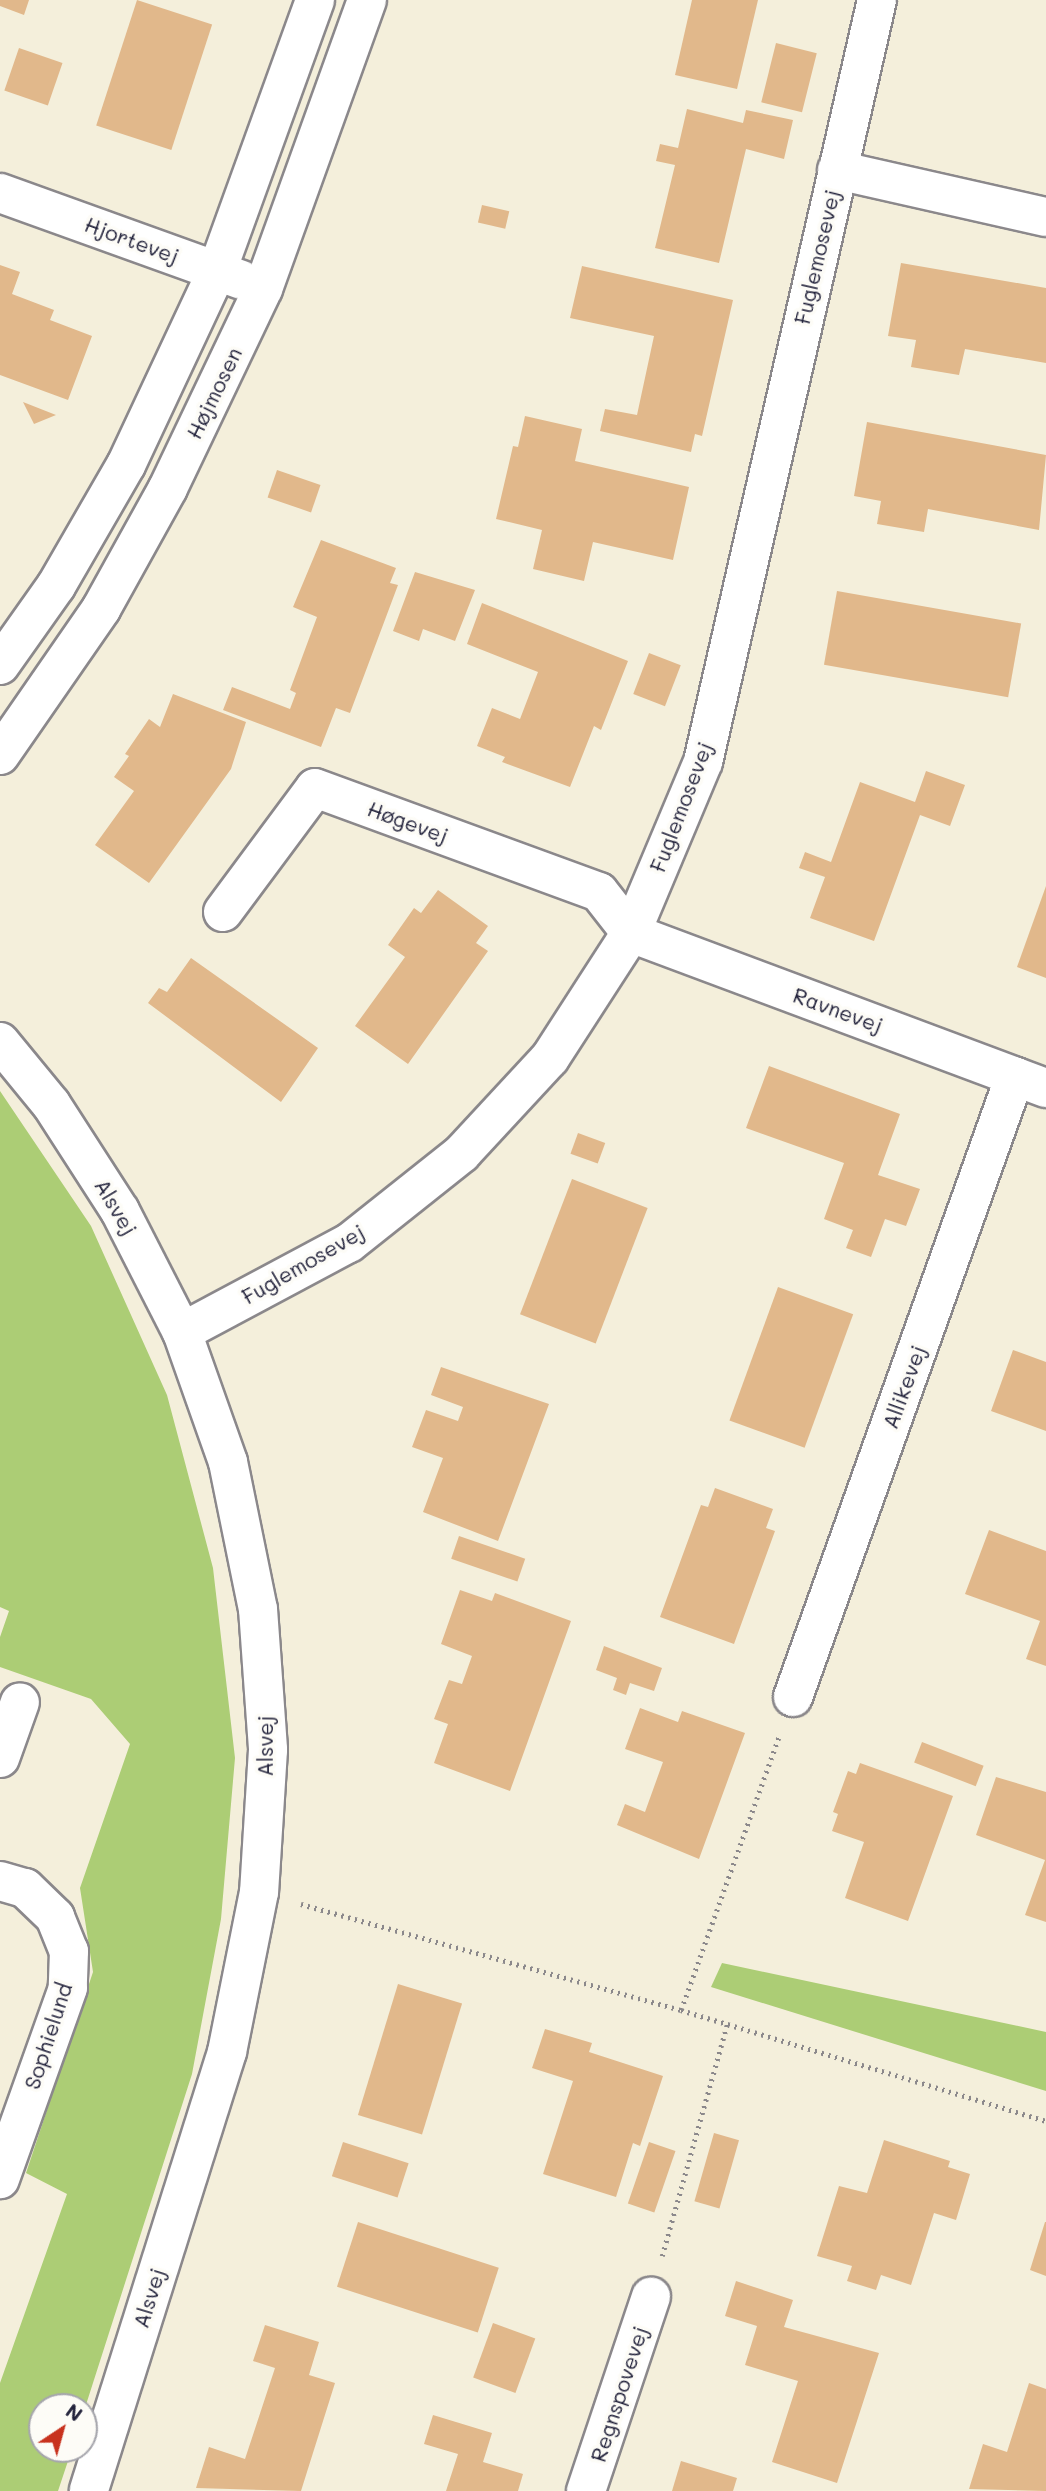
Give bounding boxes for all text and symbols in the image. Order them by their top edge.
street label: Fuglemosevej [789,187,845,327]
street label: Hjortevej [81,211,183,269]
street label: Højmosen [181,343,247,443]
street label: Fuglemosevej [645,738,717,876]
street label: Høgevej [364,796,452,848]
street label: Ravnevej [790,982,886,1038]
street label: Alsvej [89,1174,143,1240]
street label: Fuglemosevej [237,1219,369,1309]
street label: Allikevej [877,1342,931,1432]
street label: Alsvej [252,1715,278,1777]
street label: Sophielund [19,1980,77,2092]
street label: Alsvej [128,2265,170,2331]
street label: Regnspovevej [585,2323,653,2465]
north arrow [28,2393,98,2463]
text: N [61,2398,88,2427]

